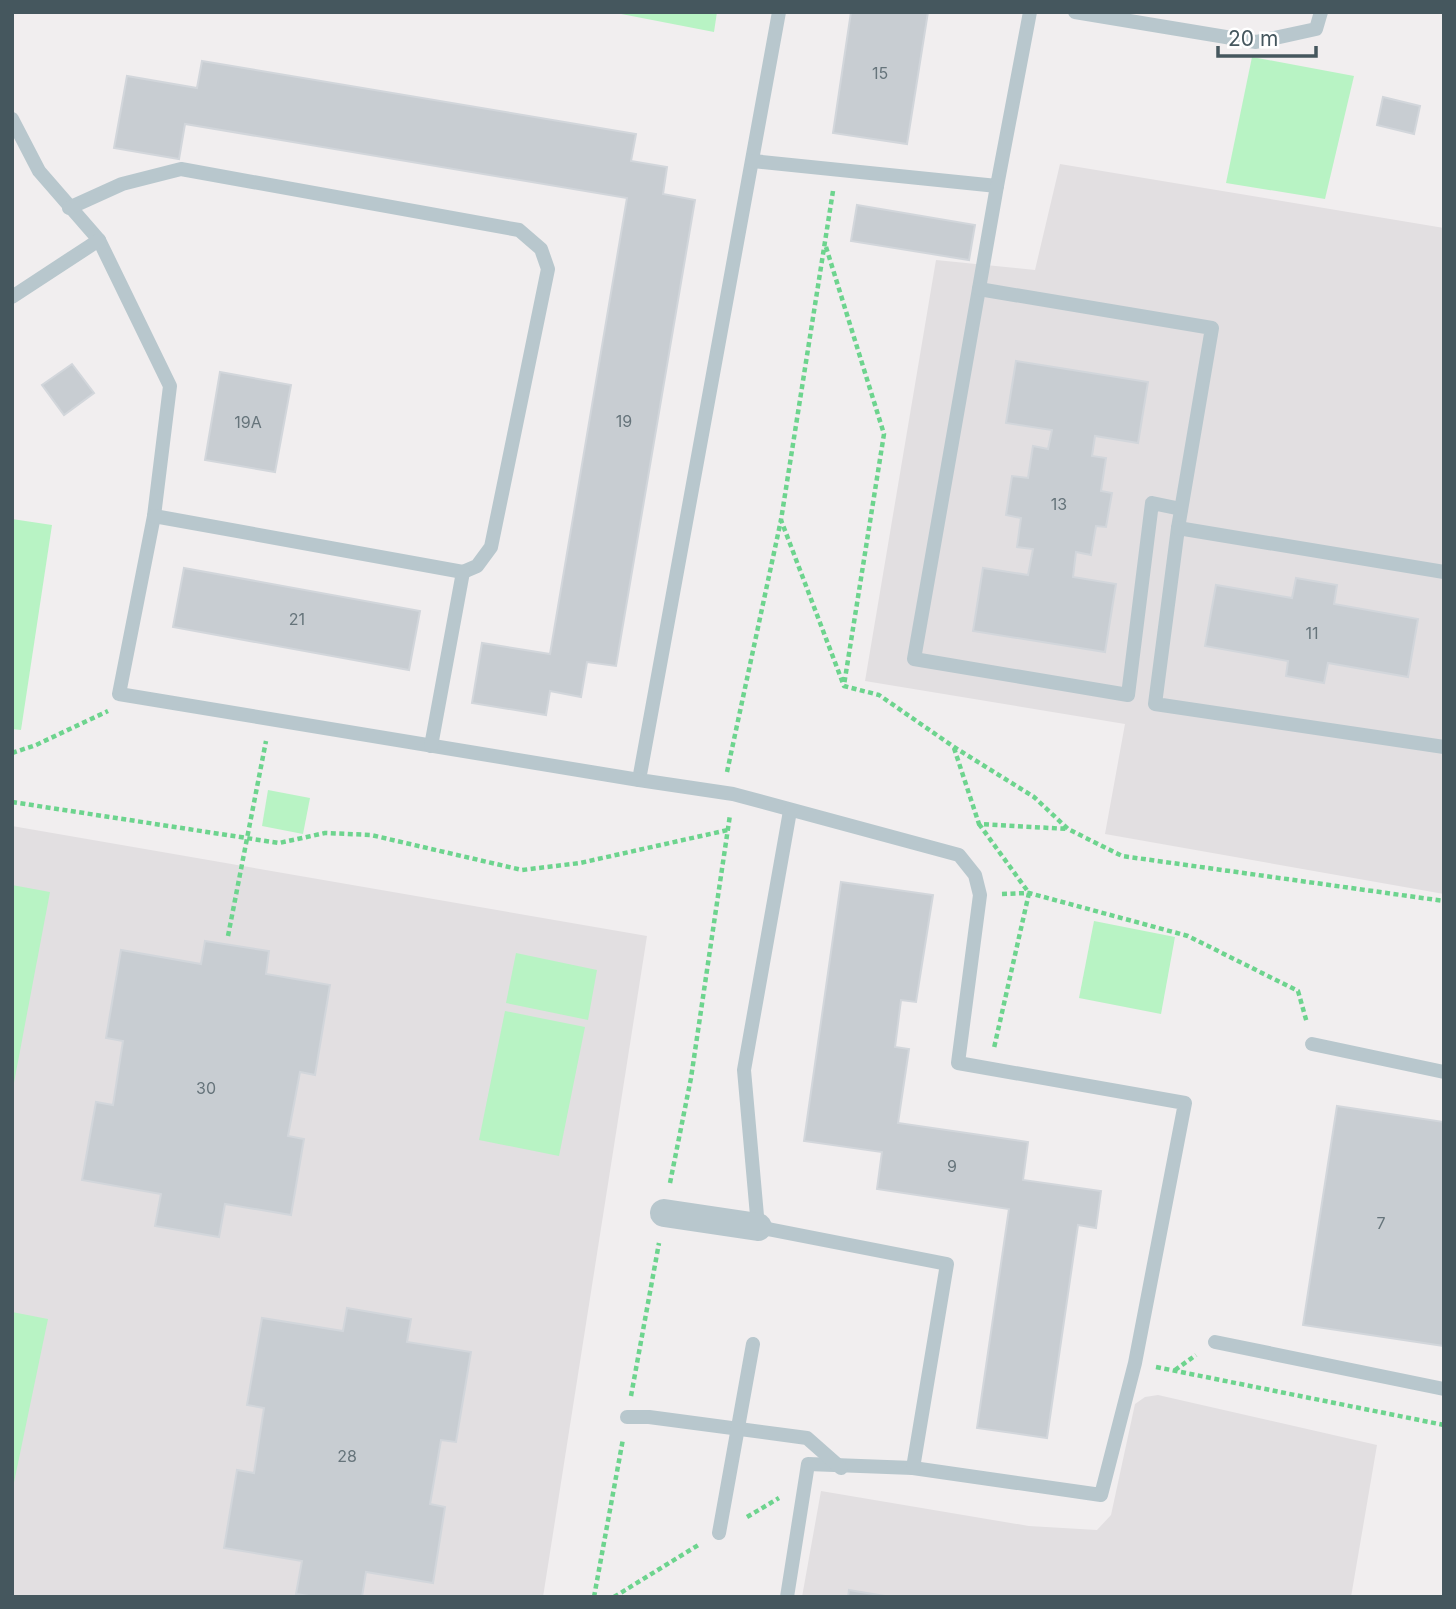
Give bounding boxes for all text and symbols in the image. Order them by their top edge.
scale bar [1218,14,1316,58]
text: 20 m [1228,26,1278,51]
house number: 15 [872,63,888,83]
house number: 19 [616,411,632,431]
house number: 19А [234,412,262,432]
house number: 13 [1051,494,1067,514]
house number: 21 [289,609,305,629]
house number: 11 [1305,623,1319,643]
house number: 30 [196,1078,216,1098]
house number: 9 [947,1156,957,1176]
house number: 7 [1376,1213,1386,1233]
house number: 28 [337,1446,357,1466]

